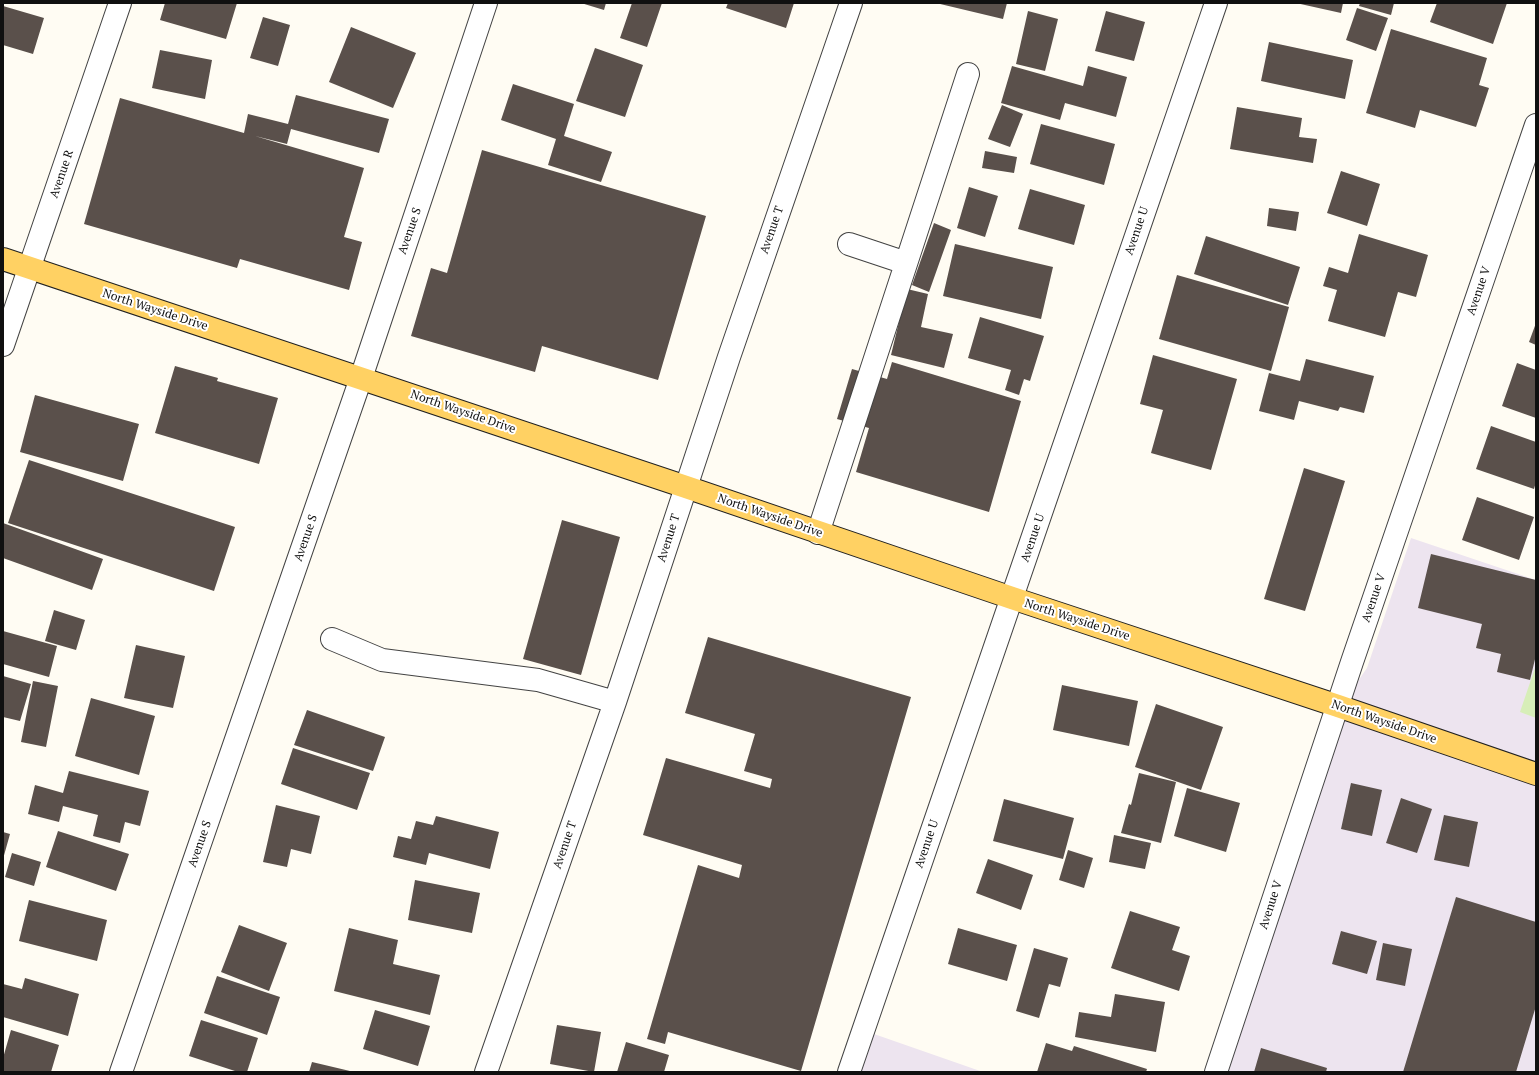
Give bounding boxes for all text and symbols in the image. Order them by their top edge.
street label: Avenue R [47,148,77,200]
street label: Avenue T [757,204,787,256]
street label: Avenue U [1122,205,1152,257]
street label: Avenue S [395,206,425,256]
street label: Avenue V [1464,265,1494,317]
street label: North Wayside Drive [100,286,210,334]
street label: North Wayside Drive [409,387,517,437]
street label: North Wayside Drive [716,491,824,541]
street label: Avenue T [654,512,684,564]
street label: Avenue U [1018,512,1048,564]
street label: Avenue S [291,513,321,563]
street label: Avenue V [1359,572,1389,624]
street label: North Wayside Drive [1022,596,1132,644]
street label: North Wayside Drive [1330,697,1438,747]
street label: Avenue U [912,818,942,870]
street label: Avenue S [185,819,215,869]
street label: Avenue T [550,819,580,871]
street label: Avenue V [1256,879,1286,931]

